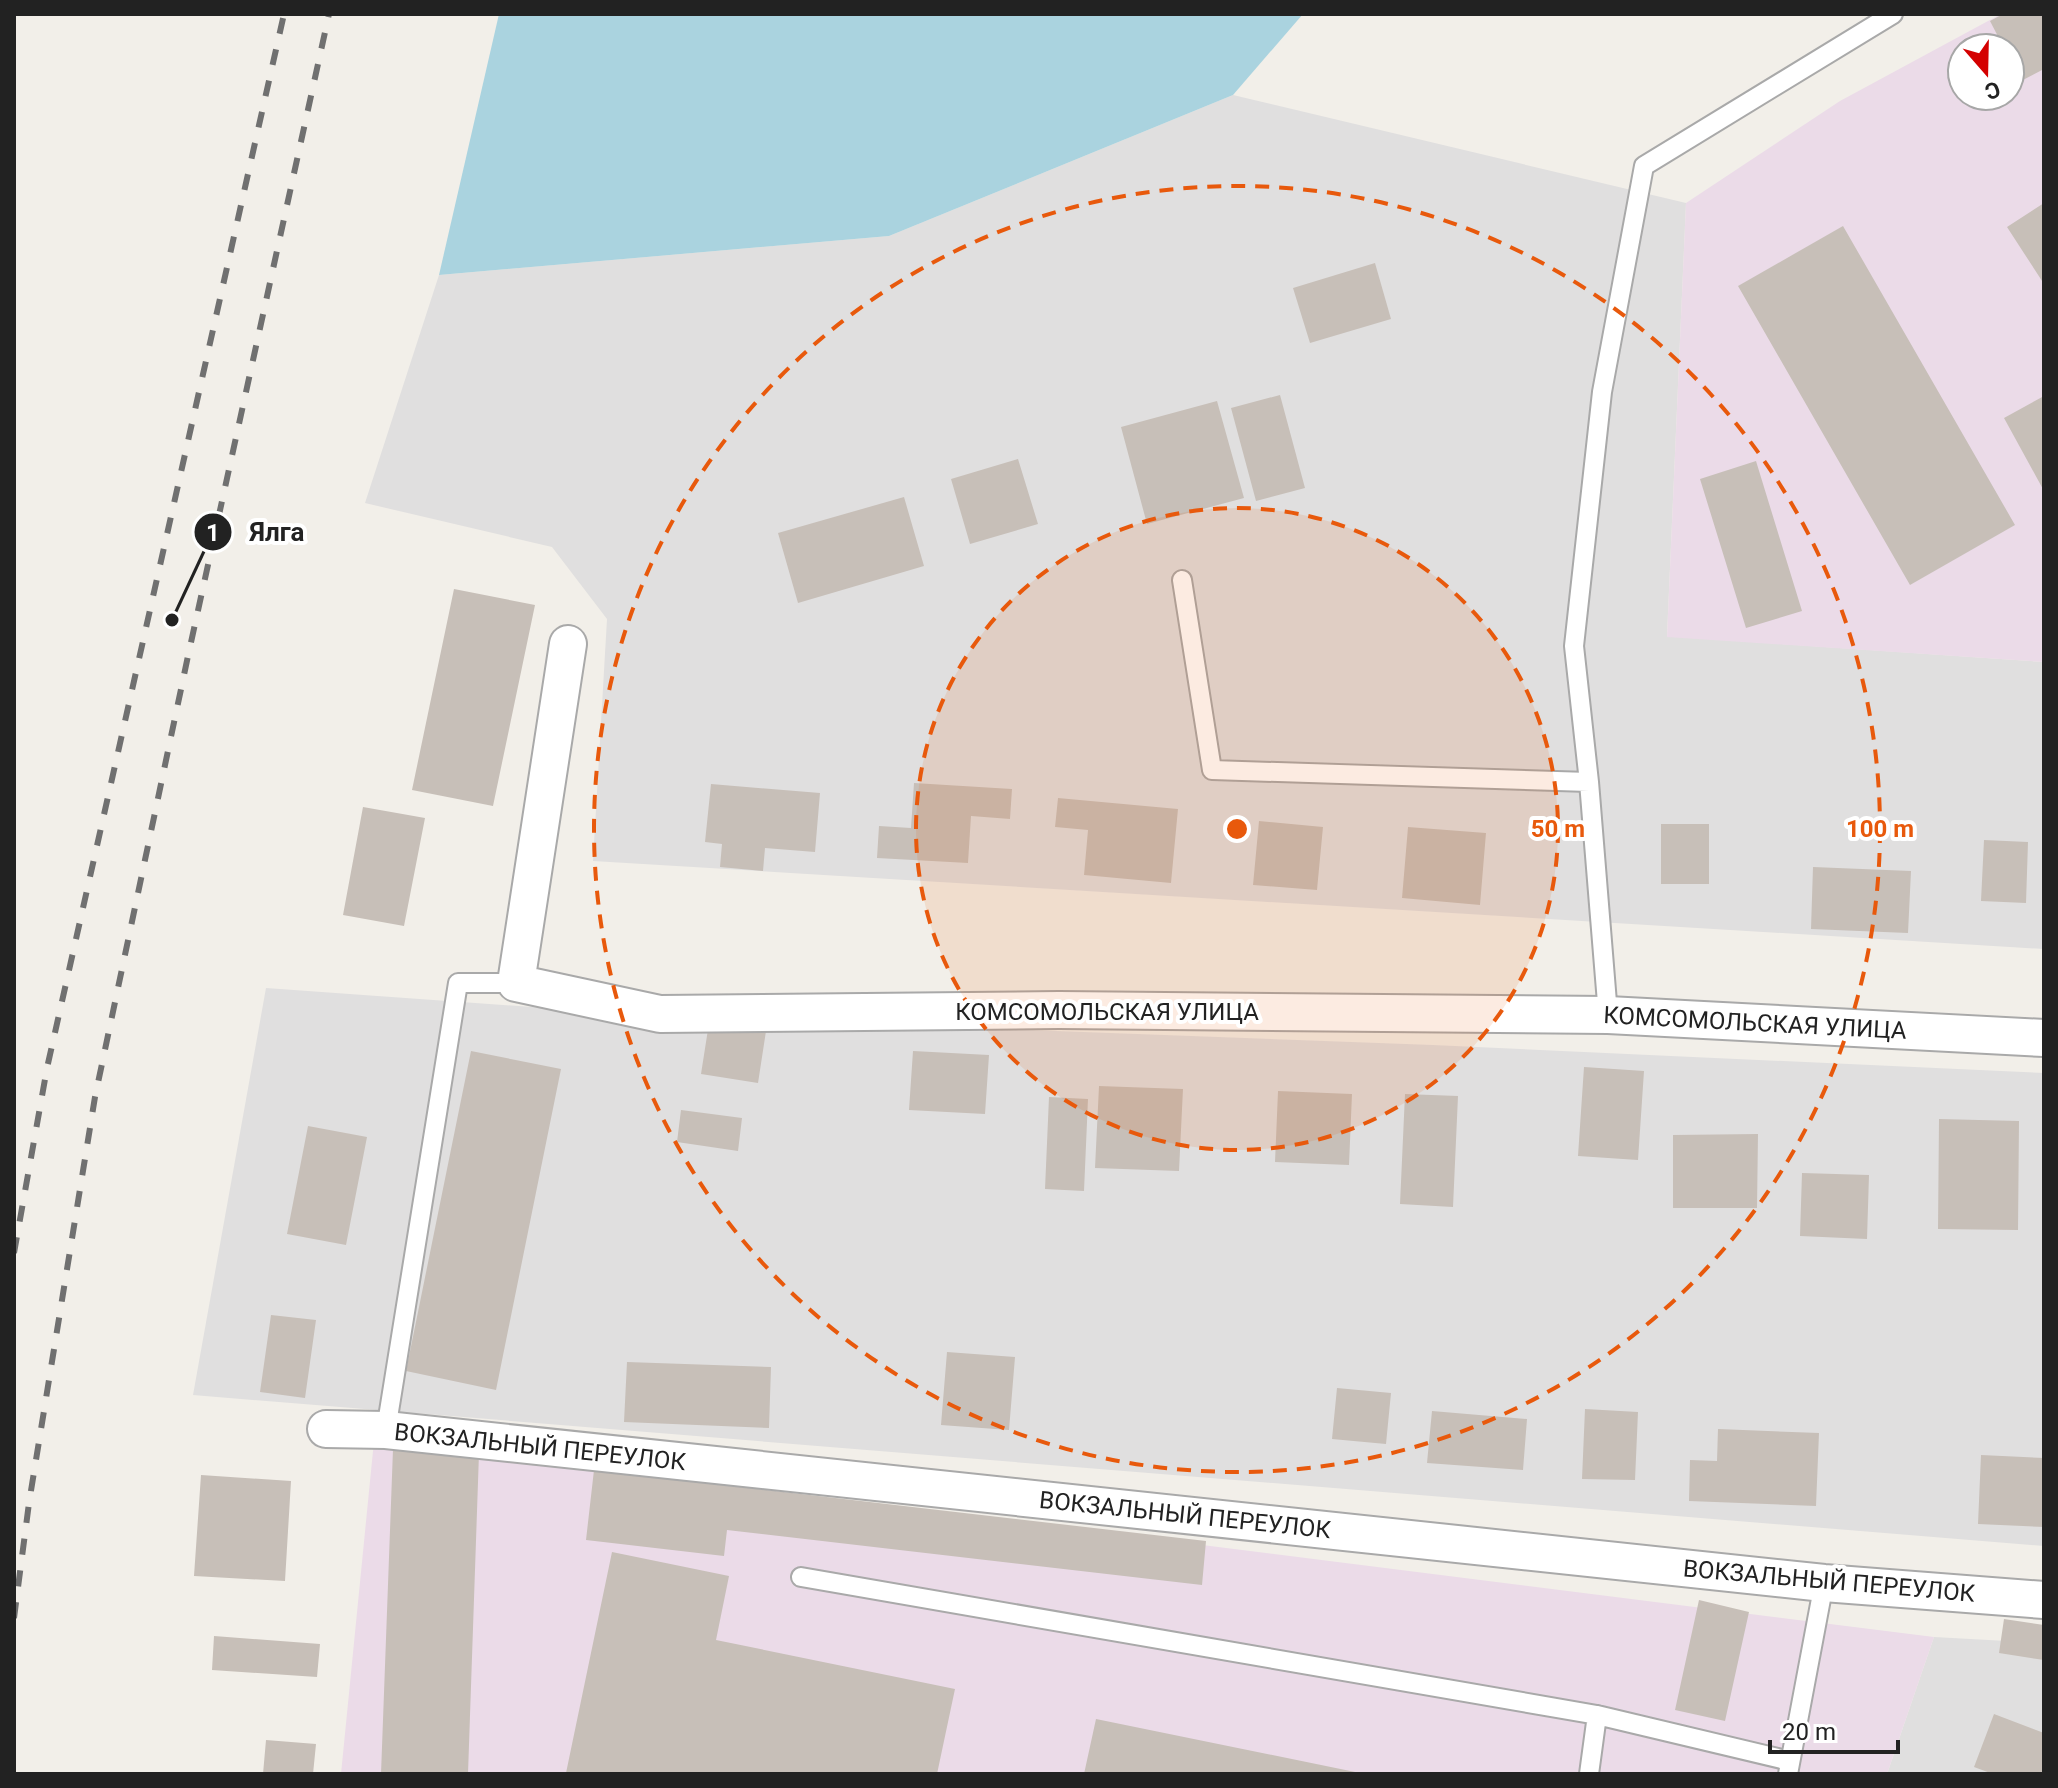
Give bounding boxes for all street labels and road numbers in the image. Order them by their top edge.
street label: КОМСОМОЛЬСКАЯ УЛИЦА [955,998,1259,1026]
street label: КОМСОМОЛЬСКАЯ УЛИЦА [1603,1001,1908,1045]
street label: ВОКЗАЛЬНЫЙ ПЕРЕУЛОК [393,1418,688,1476]
street label: ВОКЗАЛЬНЫЙ ПЕРЕУЛОК [1038,1486,1333,1544]
street label: ВОКЗАЛЬНЫЙ ПЕРЕУЛОК [1682,1554,1977,1608]

